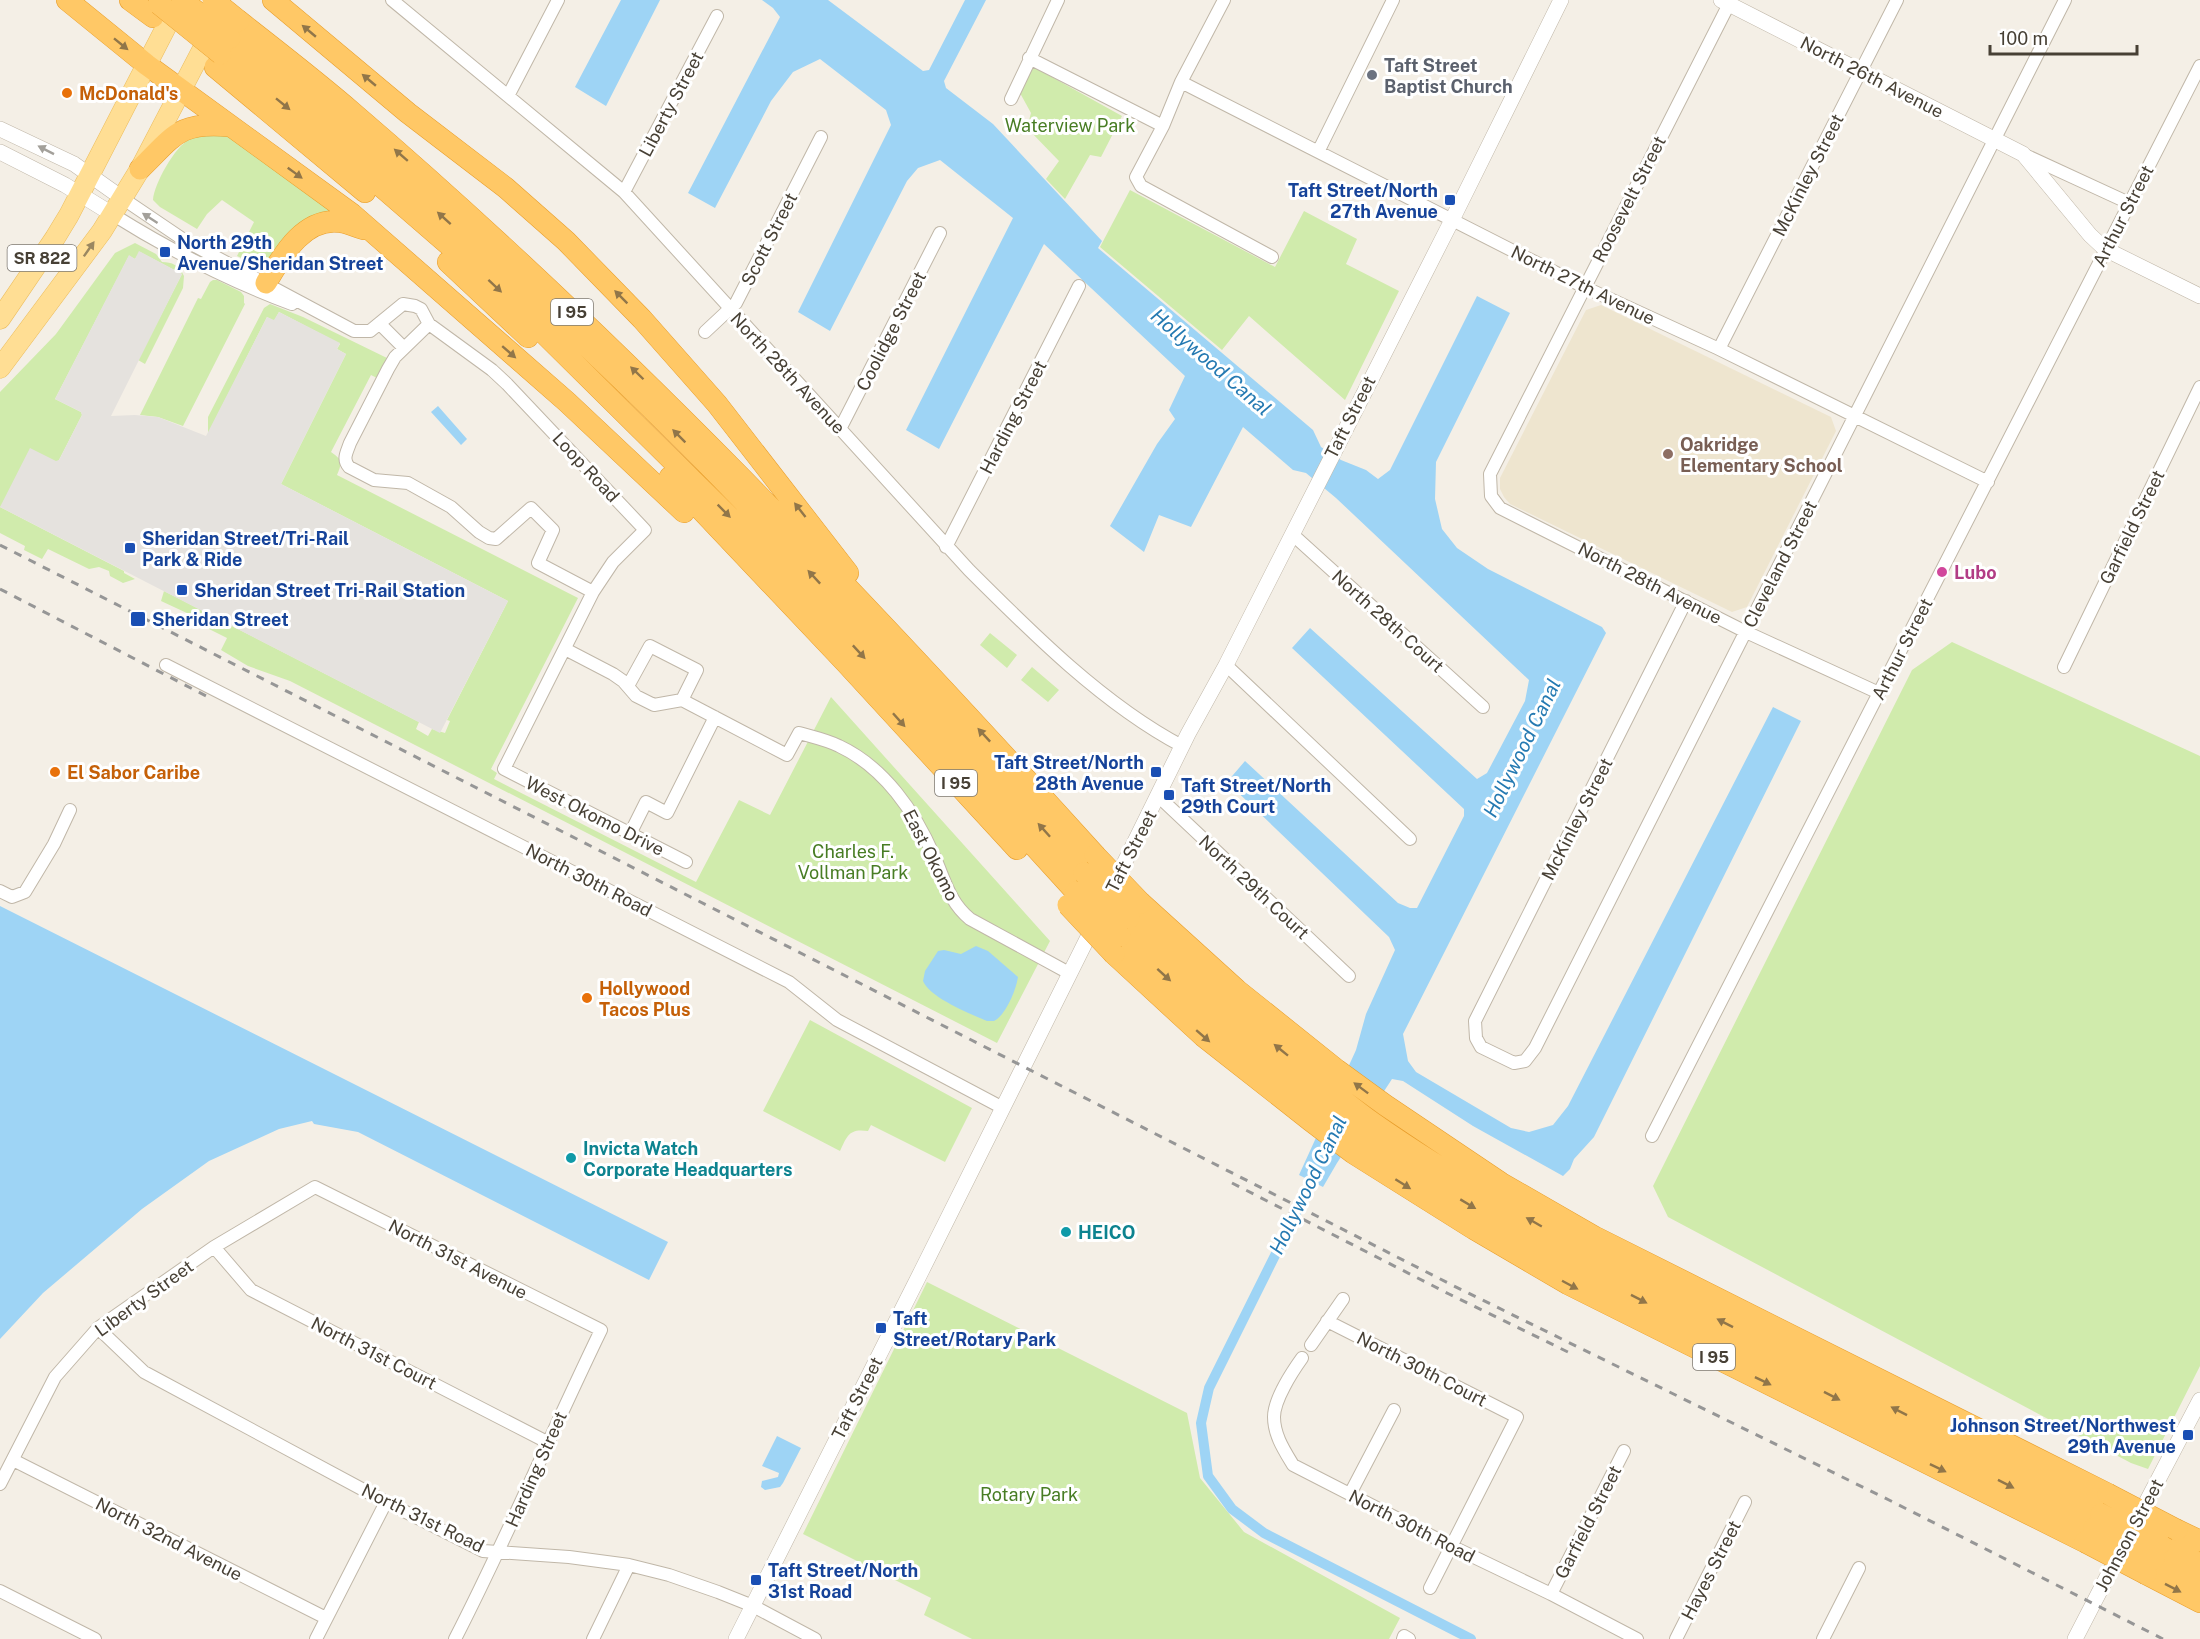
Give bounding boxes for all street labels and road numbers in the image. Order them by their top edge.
street label: North 26th Avenue [1797,32,1947,122]
street label: Liberty Street [634,48,708,160]
street label: McKinley Street [1768,110,1848,240]
street label: Roosevelt Street [1588,132,1670,266]
street label: Arthur Street [2088,162,2158,270]
street label: Scott Street [737,189,801,289]
street label: North 27th Avenue [1508,241,1658,329]
road number: SR 822 [8,245,76,271]
street label: Coolidge Street [852,268,930,394]
road number: I 95 [551,299,593,325]
street label: North 28th Avenue [726,308,850,438]
street label: Harding Street [975,357,1051,477]
street label: Taft Street [1320,372,1380,462]
street label: Loop Road [548,428,624,506]
street label: Garfield Street [2095,466,2169,588]
street label: Cleveland Street [1739,497,1821,631]
street label: North 28th Avenue [1575,538,1725,628]
street label: North 28th Court [1328,565,1448,677]
street label: Arthur Street [1867,595,1937,703]
street label: McKinley Street [1537,754,1617,884]
road number: I 95 [935,770,977,796]
street label: West Okomo Drive [522,772,668,860]
street label: East Okomo [899,806,963,904]
street label: Taft Street [1101,806,1161,896]
street label: North 29th Court [1195,831,1313,943]
street label: North 30th Road [522,839,656,921]
street label: North 31st Avenue [385,1215,531,1303]
street label: Liberty Street [91,1255,197,1341]
street label: North 31st Court [308,1312,440,1394]
street label: North 30th Court [1354,1327,1490,1411]
road number: I 95 [1693,1344,1735,1370]
street label: Taft Street [827,1353,887,1443]
street label: Harding Street [501,1408,571,1530]
street label: Garfield Street [1550,1462,1626,1582]
street label: Johnson Street [2091,1475,2167,1595]
street label: North 31st Road [358,1479,488,1557]
street label: North 30th Road [1345,1485,1479,1567]
street label: North 32nd Avenue [92,1493,246,1585]
street label: Hayes Street [1677,1517,1745,1623]

